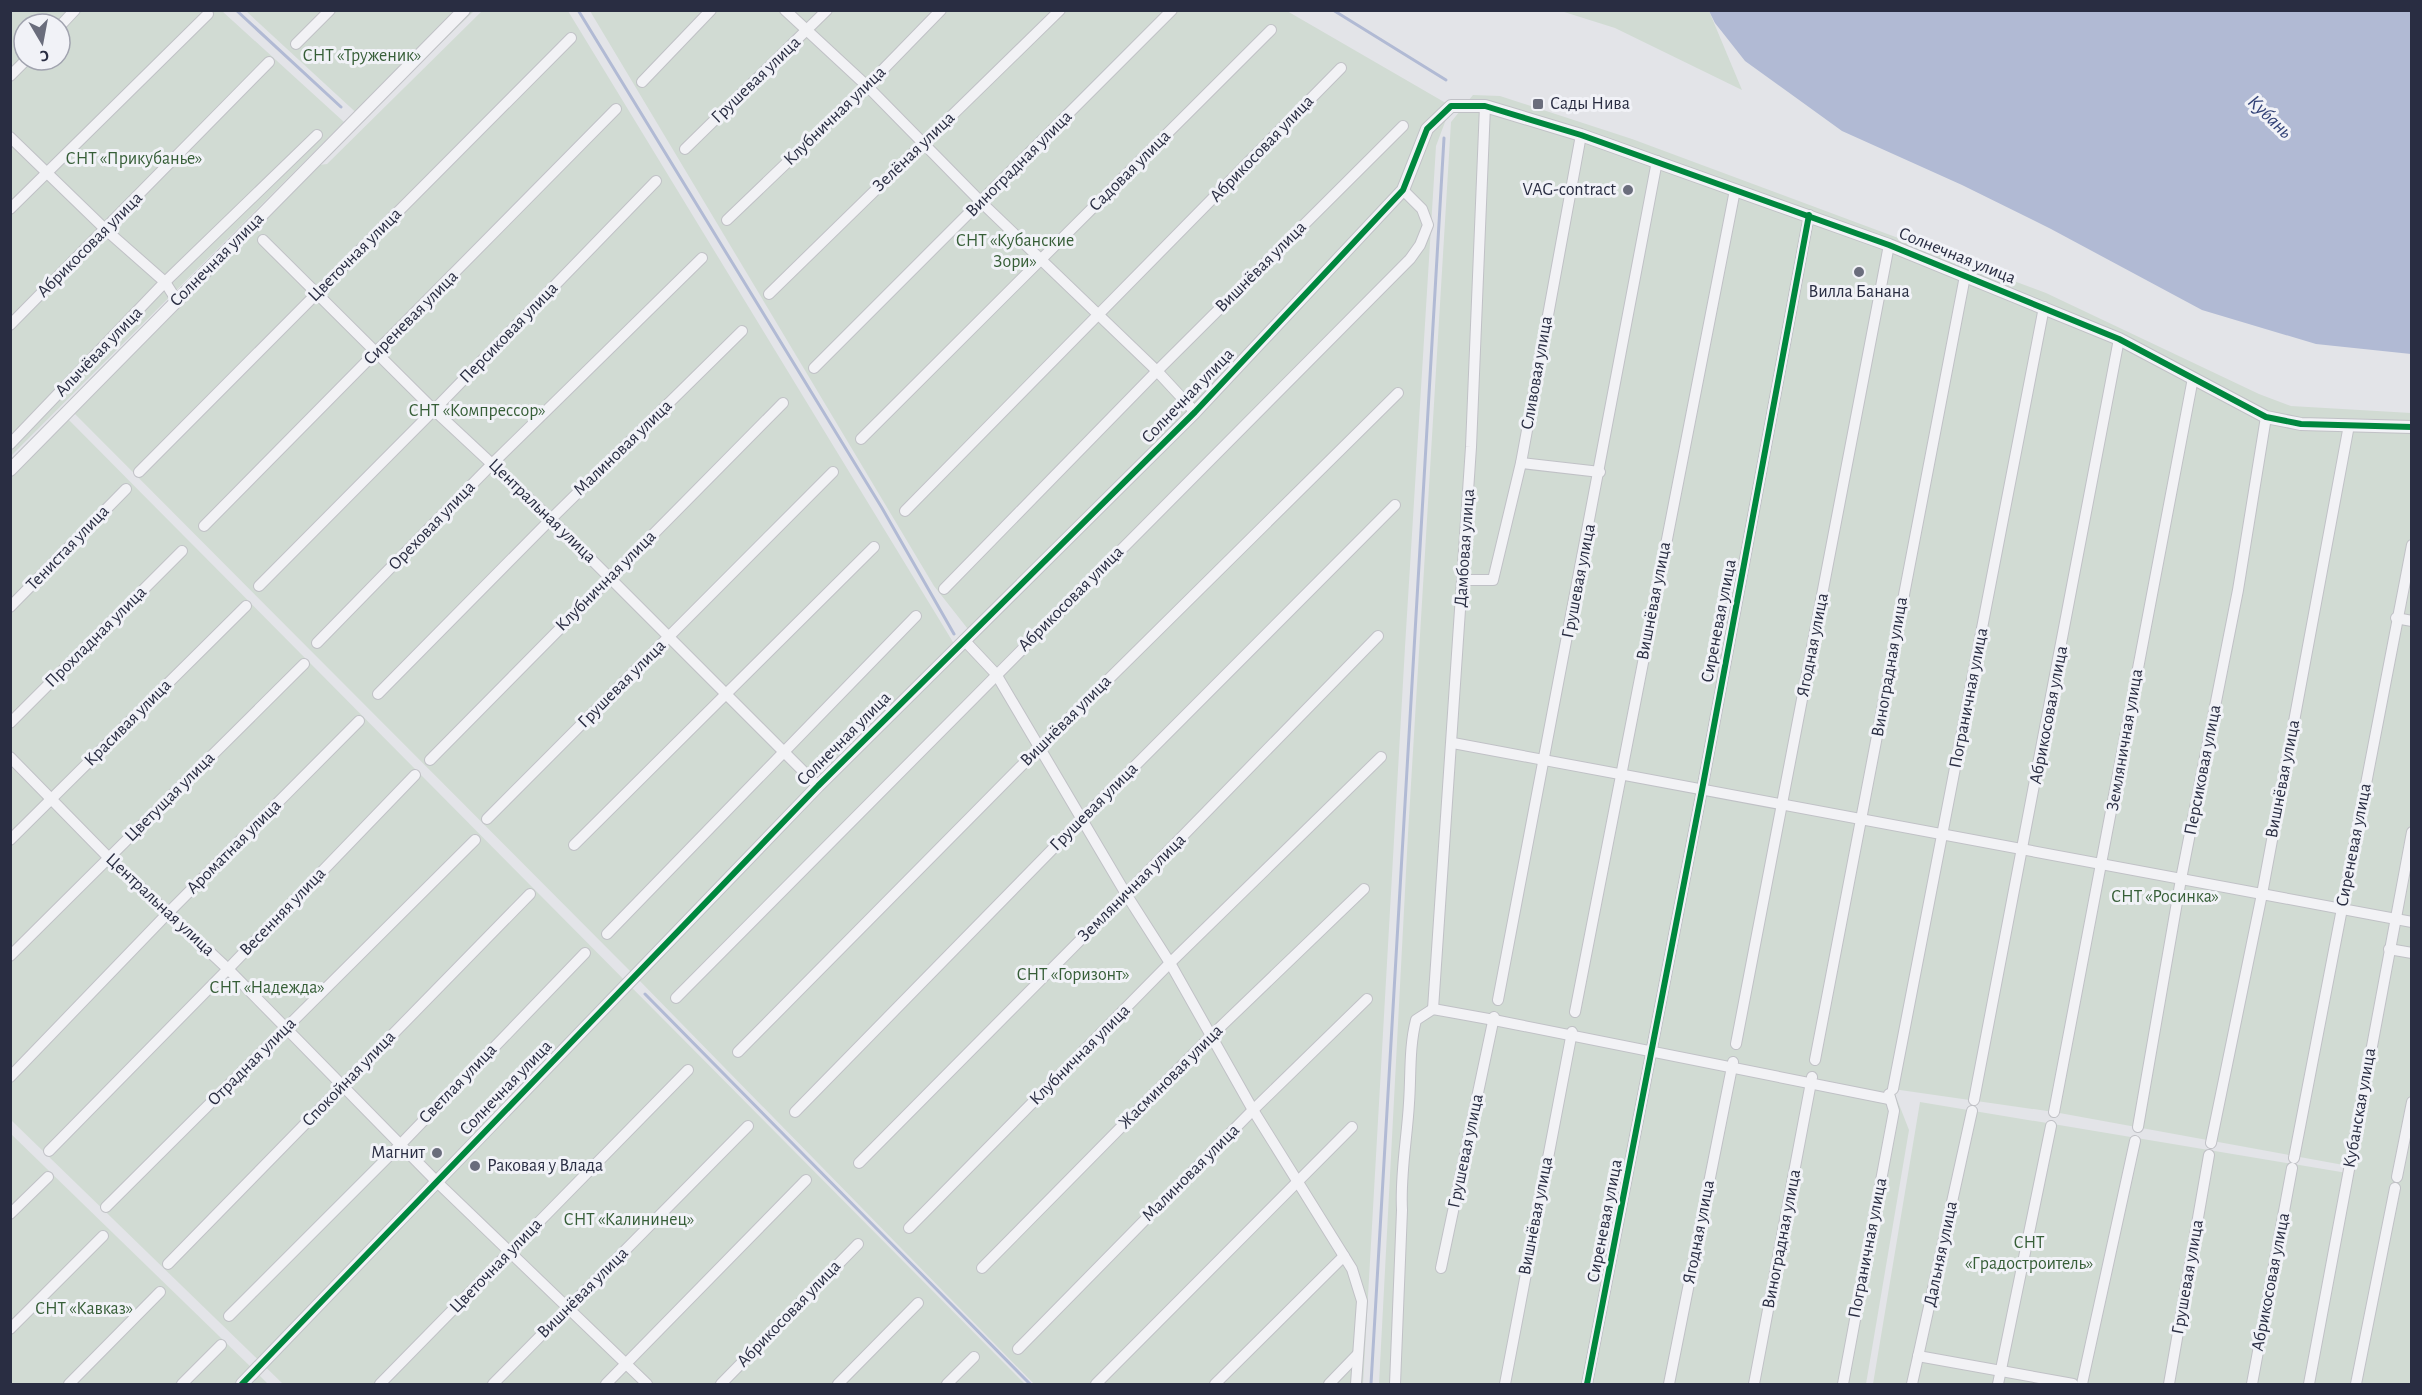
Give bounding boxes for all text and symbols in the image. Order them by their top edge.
north arrow [12,12,72,72]
street label: Грушевая улица [708,33,804,127]
text: С [39,47,50,64]
park label: СНТ «Труженик» [303,47,421,65]
street label: Клубничная улица [780,62,889,169]
street label: Абрикосовая улица [1206,91,1317,206]
water label: Кубань [2244,91,2296,143]
place label: Сады Нива [1550,95,1630,113]
marker: Сады Нива [1531,97,1545,111]
street label: Виноградная улица [962,107,1076,221]
street label: Зелёная улица [870,109,958,195]
street label: Садовая улица [1086,127,1174,215]
park label: СНТ «Прикубанье» [66,149,202,168]
place label: VAG-contract [1523,181,1616,199]
marker: VAG-contract [1621,183,1635,197]
street label: Абрикосовая улица [33,188,146,301]
street label: Цветочная улица [305,205,405,305]
street label: Солнечная улица [167,210,267,310]
street label: Вишнёвая улица [1212,218,1310,316]
street label: Солнечная улица [1896,224,2018,288]
park label: СНТ «Кубанские Зори» [956,231,1074,271]
marker: Вилла Банана [1852,265,1866,279]
street label: Сиреневая улица [360,267,462,369]
street label: Персиковая улица [456,279,562,387]
place label: Вилла Банана [1808,283,1910,301]
street label: Алычёвая улица [52,304,146,400]
street label: Сливовая улица [1518,315,1556,431]
street label: Солнечная улица [1138,345,1238,447]
street label: Малиновая улица [570,397,676,499]
park label: СНТ «Компрессор» [408,402,546,420]
street label: Центральная улица [485,455,599,567]
street label: Ореховая улица [385,478,479,574]
street label: Дамбовая улица [1451,488,1478,608]
street label: Тенистая улица [23,502,113,594]
street label: Грушевая улица [1559,522,1599,640]
street label: Клубничная улица [552,527,660,635]
street label: Вишнёвая улица [1634,540,1674,662]
street label: Абрикосовая улица [1014,542,1127,655]
street label: Сиреневая улица [1698,558,1740,684]
street label: Прохладная улица [42,583,150,691]
street label: Ягодная улица [1794,592,1832,698]
street label: Виноградная улица [1869,596,1911,738]
street label: Пограничная улица [1947,626,1991,770]
street label: Грушевая улица [575,637,669,731]
street label: Абрикосовая улица [2026,644,2071,786]
street label: Земляничная улица [2104,668,2146,812]
street label: Вишнёвая улица [1017,672,1115,770]
street label: Красивая улица [81,676,175,770]
street label: Солнечная улица [794,689,894,789]
street label: Персиковая улица [2182,703,2224,837]
street label: Вишнёвая улица [2263,718,2303,840]
street label: Цветущая улица [122,749,218,845]
street label: Грушевая улица [1047,760,1141,854]
street label: Сиреневая улица [2333,782,2375,908]
street label: Ароматная улица [183,796,285,898]
street label: Земляничная улица [1075,831,1189,945]
street label: Центральная улица [102,850,218,960]
street label: Весенняя улица [237,864,329,960]
park label: СНТ «Росинка» [2111,888,2219,906]
park label: СНТ «Горизонт» [1016,966,1130,984]
park label: СНТ «Надежда» [209,979,325,997]
street label: Клубничная улица [1026,1001,1134,1109]
street label: Отрадная улица [204,1014,300,1110]
street label: Жасминовая улица [1115,1021,1227,1133]
street label: Спокойная улица [299,1028,399,1130]
street label: Солнечная улица [456,1037,556,1139]
street label: Светлая улица [416,1041,500,1127]
street label: Кубанская улица [2340,1046,2379,1169]
street label: Грушевая улица [1445,1092,1487,1210]
street label: Малиновая улица [1139,1121,1243,1225]
place label: Магнит [371,1144,426,1162]
marker: Магнит [430,1146,444,1160]
street label: Вишнёвая улица [1516,1155,1556,1277]
place label: Раковая у Влада [487,1157,603,1175]
street label: Сиреневая улица [1584,1158,1626,1284]
marker: Раковая у Влада [468,1159,482,1173]
street label: Виноградная улица [1760,1168,1804,1310]
street label: Пограничная улица [1846,1176,1890,1320]
street label: Ягодная улица [1680,1179,1718,1285]
street label: Дальняя улица [1921,1200,1961,1308]
park label: СНТ «Калининец» [564,1211,694,1229]
street label: Абрикосовая улица [2248,1211,2293,1353]
street label: Цветочная улица [446,1215,546,1317]
street label: Грушевая улица [2169,1218,2207,1336]
park label: СНТ «Градостроитель» [1965,1234,2093,1273]
street label: Вишнёвая улица [534,1244,632,1342]
street label: Абрикосовая улица [733,1256,844,1371]
park label: СНТ «Кавказ» [35,1300,133,1318]

